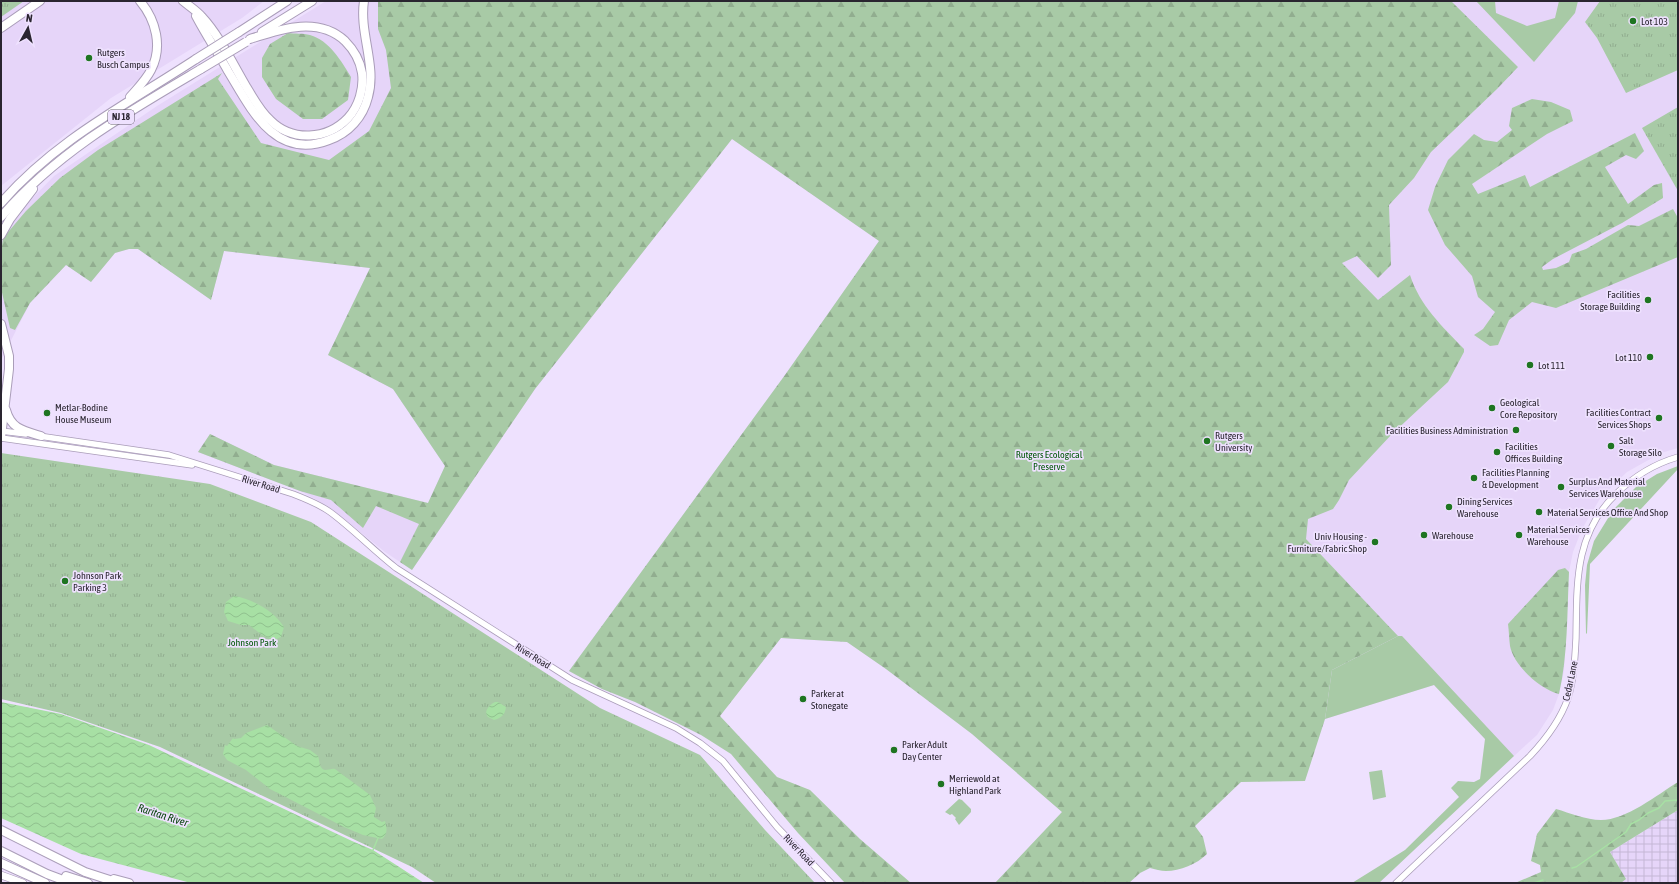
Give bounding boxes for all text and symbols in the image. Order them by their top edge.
north arrow [8,8,48,48]
text: N [25,12,33,24]
marker: Lot 103 [1628,16,1638,26]
place label: Lot 103 [1641,16,1668,27]
place label: Rutgers Busch Campus [97,47,150,70]
marker: Rutgers Busch Campus [84,53,94,63]
road number: NJ 18 [108,110,134,124]
place label: Facilities Storage Building [1580,289,1641,312]
marker: Facilities Storage Building [1643,295,1653,305]
place label: Lot 110 [1615,352,1642,363]
marker: Lot 110 [1645,352,1655,362]
marker: Lot 111 [1525,360,1535,370]
place label: Lot 111 [1538,360,1565,371]
place label: Geological Core Repository [1500,397,1557,420]
place label: Metlar-Bodine House Museum [55,402,111,425]
marker: Geological Core Repository [1487,403,1497,413]
place label: Facilities Contract Services Shops [1586,407,1651,430]
marker: Metlar-Bodine House Museum [42,408,52,418]
marker: Facilities Contract Services Shops [1654,413,1664,423]
place label: Facilities Business Administration [1386,425,1508,436]
marker: Facilities Business Administration [1511,425,1521,435]
place label: Rutgers University [1215,430,1252,453]
place label: Salt Storage Silo [1619,435,1662,458]
marker: Rutgers University [1202,436,1212,446]
place label: Facilities Offices Building [1505,441,1563,464]
marker: Salt Storage Silo [1606,441,1616,451]
marker: Facilities Offices Building [1492,447,1502,457]
park label: Rutgers Ecological Preserve [1016,449,1083,472]
place label: Facilities Planning & Development [1482,467,1550,490]
street label: River Road [241,473,282,495]
marker: Facilities Planning & Development [1469,473,1479,483]
place label: Surplus And Material Services Warehouse [1569,476,1646,499]
marker: Surplus And Material Services Warehouse [1556,482,1566,492]
place label: Dining Services Warehouse [1457,496,1513,519]
marker: Dining Services Warehouse [1444,502,1454,512]
marker: Material Services Office And Shop [1534,507,1544,517]
place label: Material Services Office And Shop [1547,507,1669,518]
place label: Material Services Warehouse [1527,524,1590,547]
marker: Warehouse [1419,530,1429,540]
place label: Warehouse [1432,530,1474,541]
marker: Material Services Warehouse [1514,530,1524,540]
place label: Univ Housing - Furniture/Fabric Shop [1288,531,1367,554]
marker: Univ Housing - Furniture/Fabric Shop [1370,537,1380,547]
place label: Johnson Park Parking 3 [73,570,122,593]
marker: Johnson Park Parking 3 [60,576,70,586]
park label: Johnson Park [228,637,277,648]
street label: River Road [513,641,553,671]
street label: Cedar Lane [1560,660,1580,702]
place label: Parker at Stonegate [811,688,849,711]
marker: Parker at Stonegate [798,694,808,704]
place label: Parker Adult Day Center [902,739,947,762]
marker: Parker Adult Day Center [889,745,899,755]
place label: Merriewold at Highland Park [949,773,1002,796]
marker: Merriewold at Highland Park [936,779,946,789]
water label: Raritan River [136,801,190,829]
street label: River Road [781,832,817,868]

